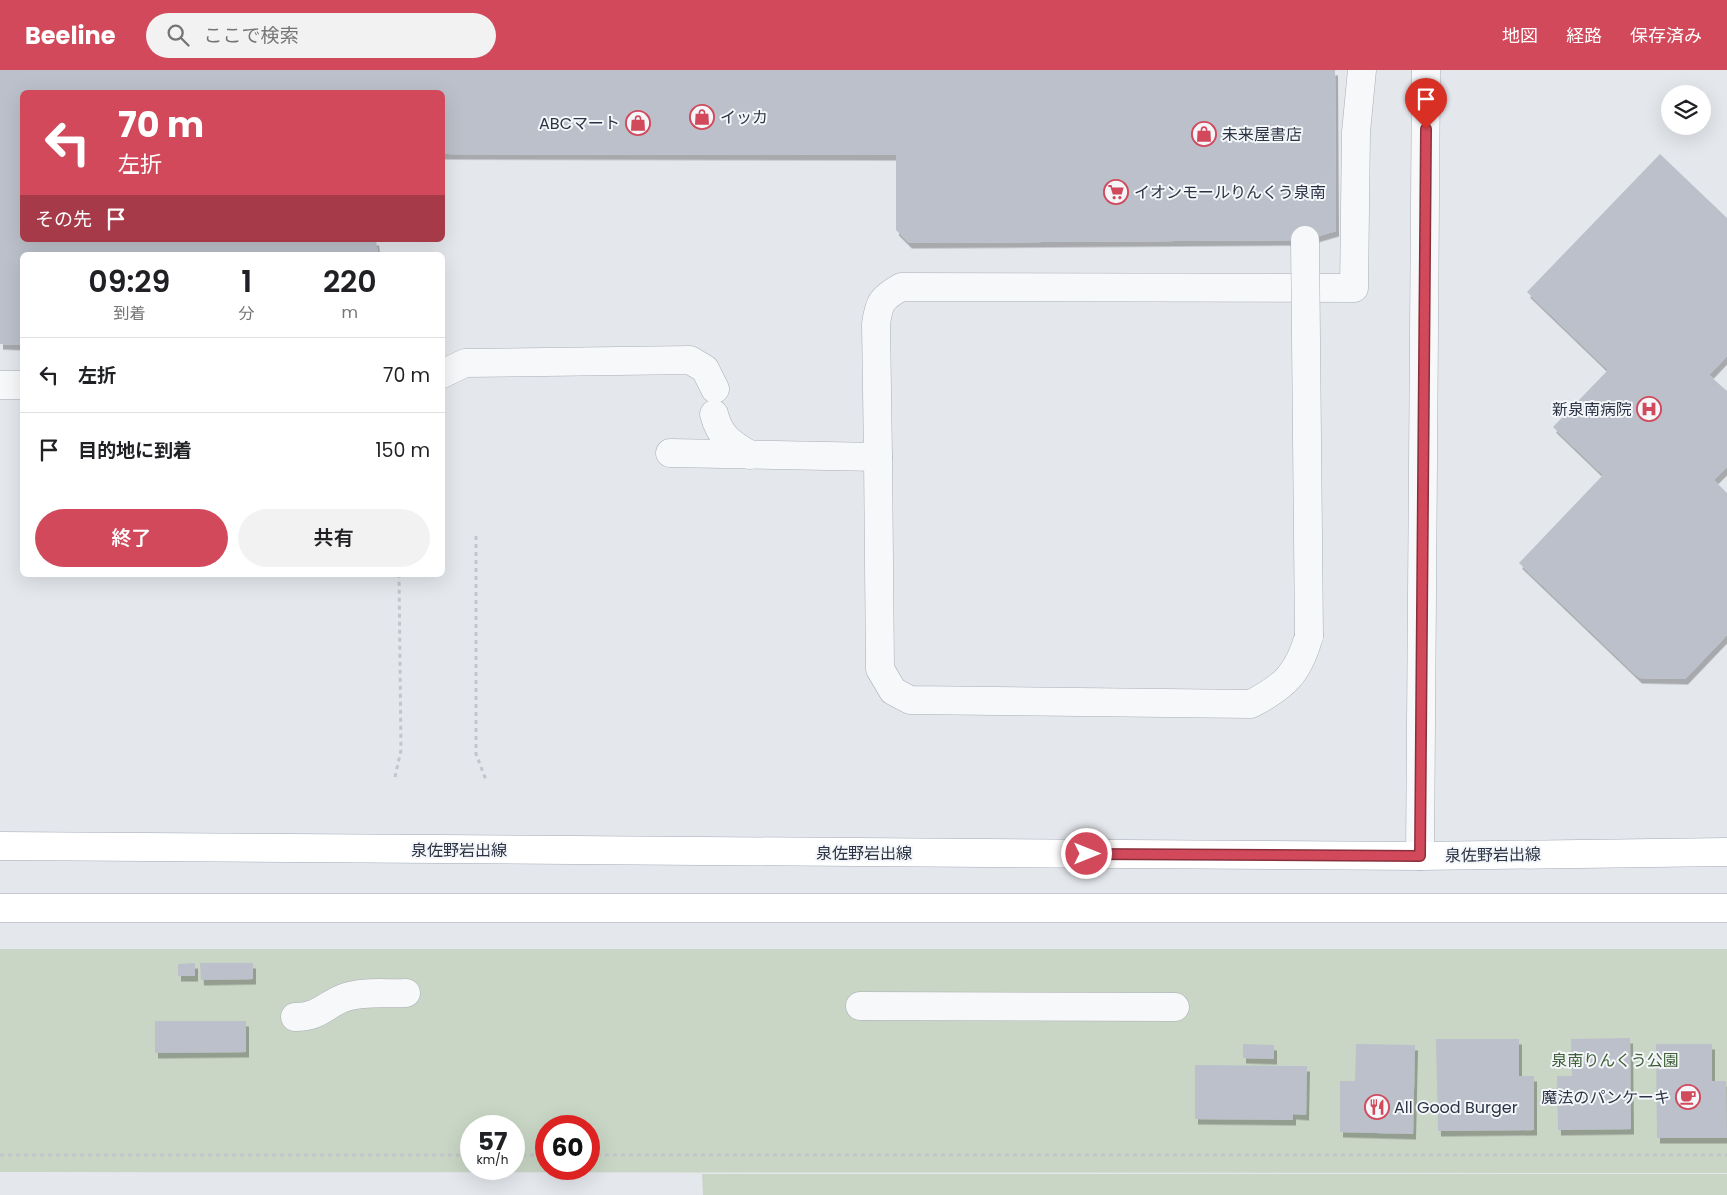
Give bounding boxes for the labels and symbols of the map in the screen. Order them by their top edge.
pin [1405,78,1447,129]
shop icon: イッカ [689,104,715,130]
place label: イッカ [720,106,768,129]
shop icon: ABCマート [625,110,651,136]
place label: ABCマート [539,112,620,135]
shop icon: 未来屋書店 [1191,121,1217,147]
place label: 未来屋書店 [1222,123,1302,146]
supermarket icon: イオンモールりんくう泉南 [1103,179,1129,205]
place label: イオンモールりんくう泉南 [1134,181,1326,204]
hospital icon: 新泉南病院 [1636,396,1662,422]
place label: 新泉南病院 [1552,398,1632,421]
position arrow [1060,827,1112,879]
street label: 泉佐野岩出線 [411,839,507,862]
street label: 泉佐野岩出線 [816,842,912,865]
street label: 泉佐野岩出線 [1445,843,1541,867]
park label: 泉南りんくう公園 [1551,1049,1679,1072]
cafe icon: 魔法のパンケーキ [1675,1084,1701,1110]
place label: 魔法のパンケーキ [1541,1086,1670,1109]
restaurant icon: All Good Burger [1364,1094,1390,1120]
place label: All Good Burger [1394,1096,1518,1119]
speed limit sign: 60 [535,1115,600,1180]

